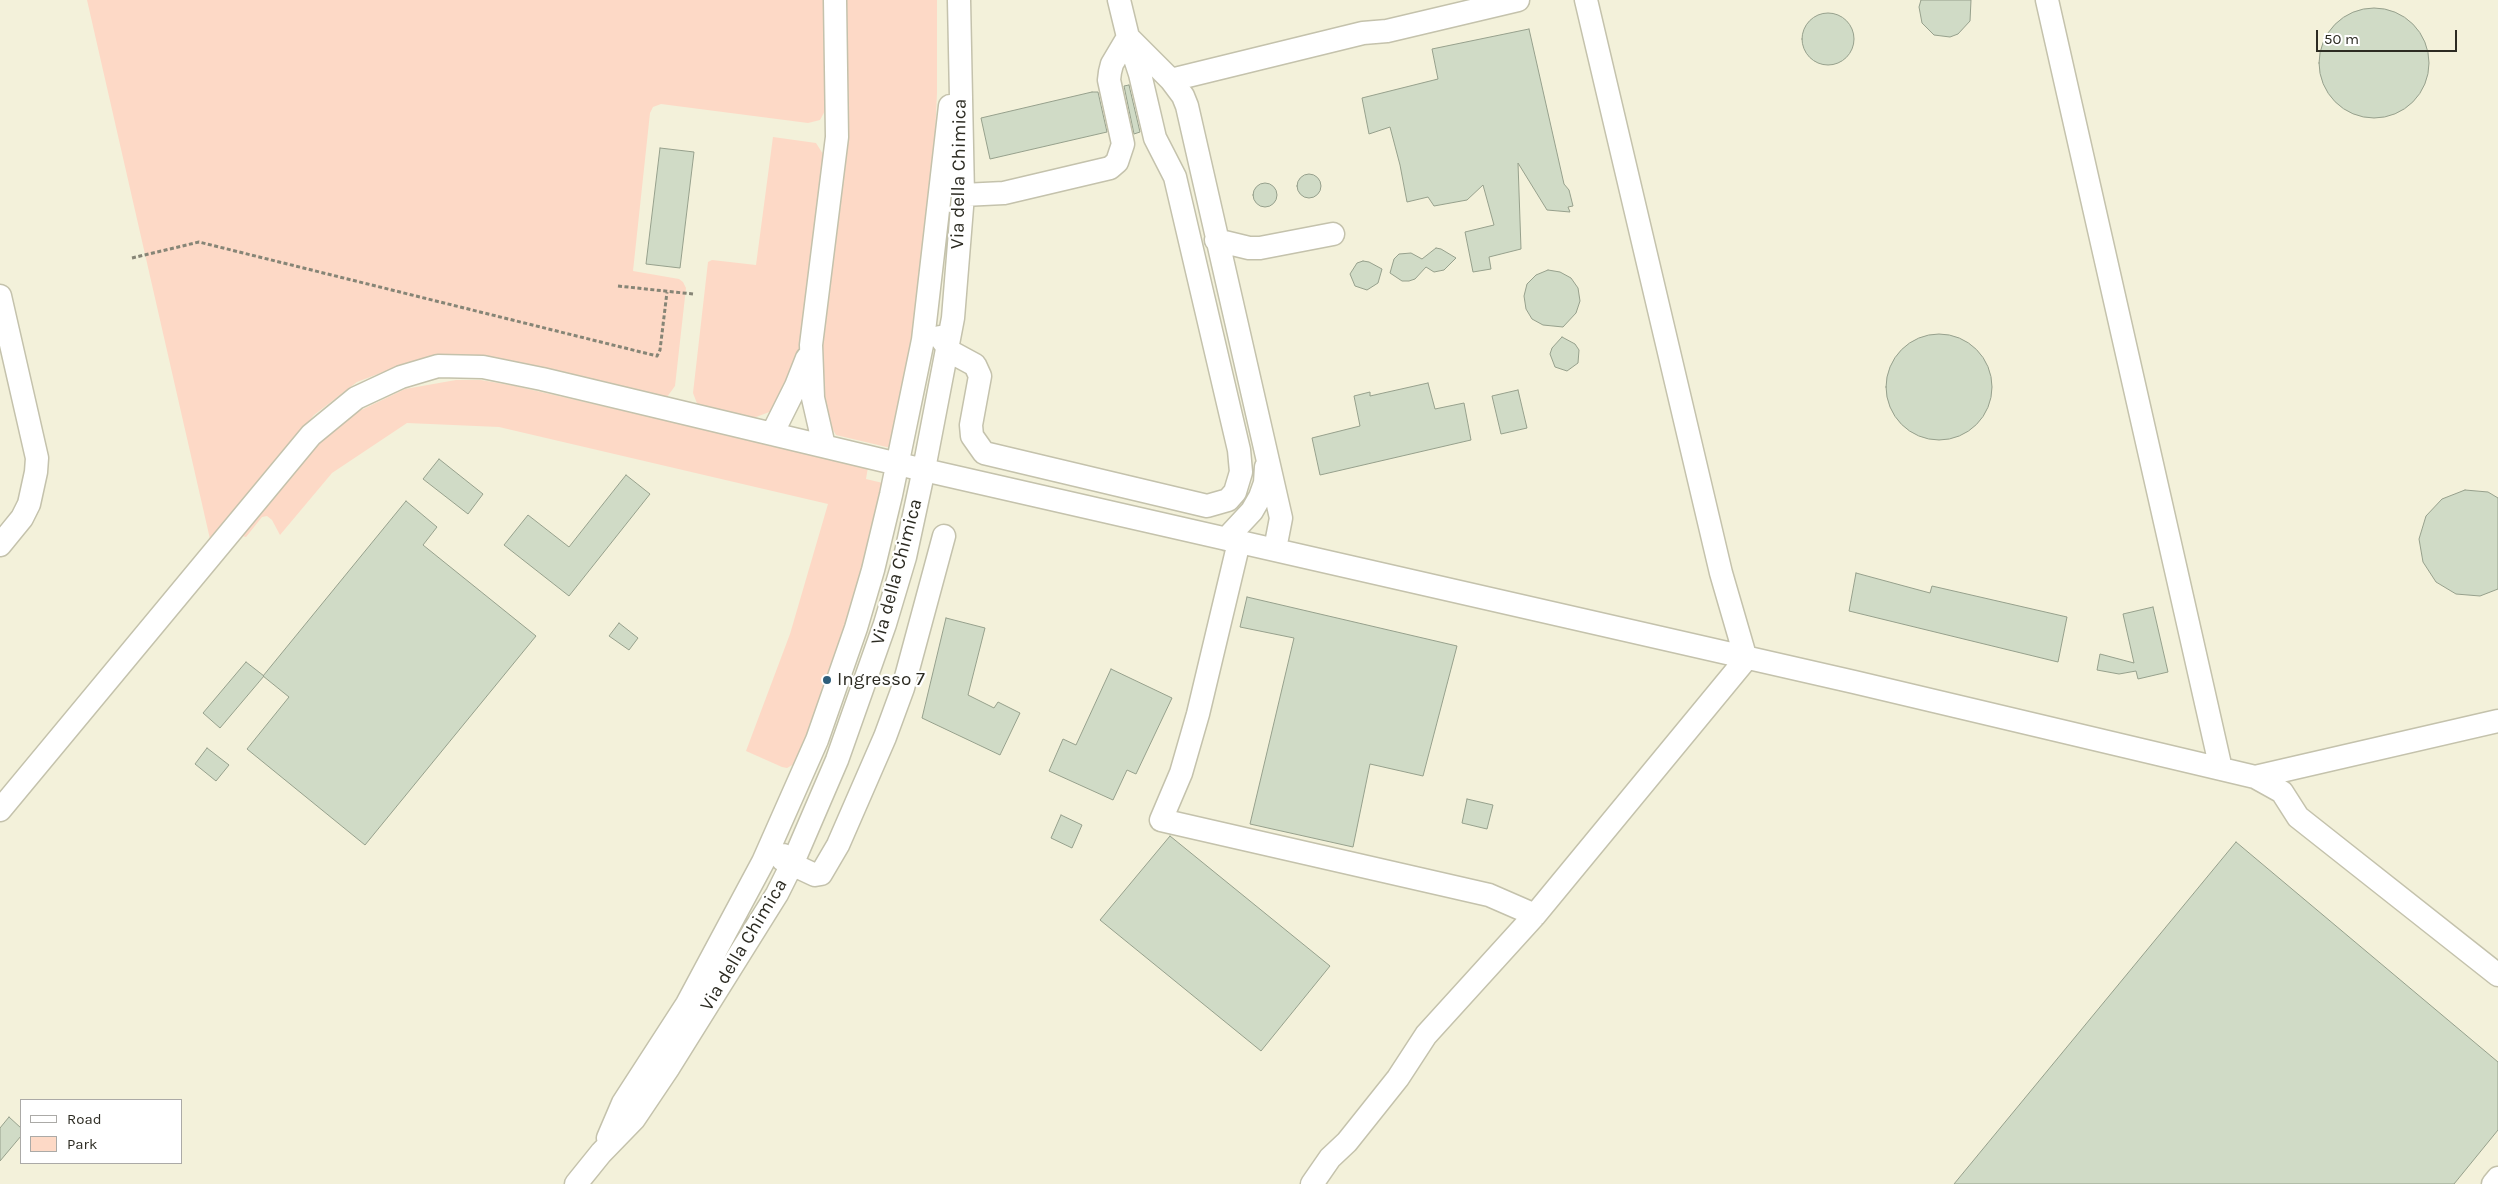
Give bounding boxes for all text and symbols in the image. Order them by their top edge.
scale bar [2318,20,2459,52]
text: 50 m [2324,30,2359,48]
street label: Via della Chimica [946,99,972,249]
street label: Via della Chimica [867,496,927,648]
place label: Ingresso 7 [837,669,925,691]
marker: Ingresso 7 [821,674,833,686]
street label: Via della Chimica [695,875,793,1015]
legend [20,1099,182,1164]
text: Road [67,1110,102,1128]
text: Park [67,1135,97,1153]

